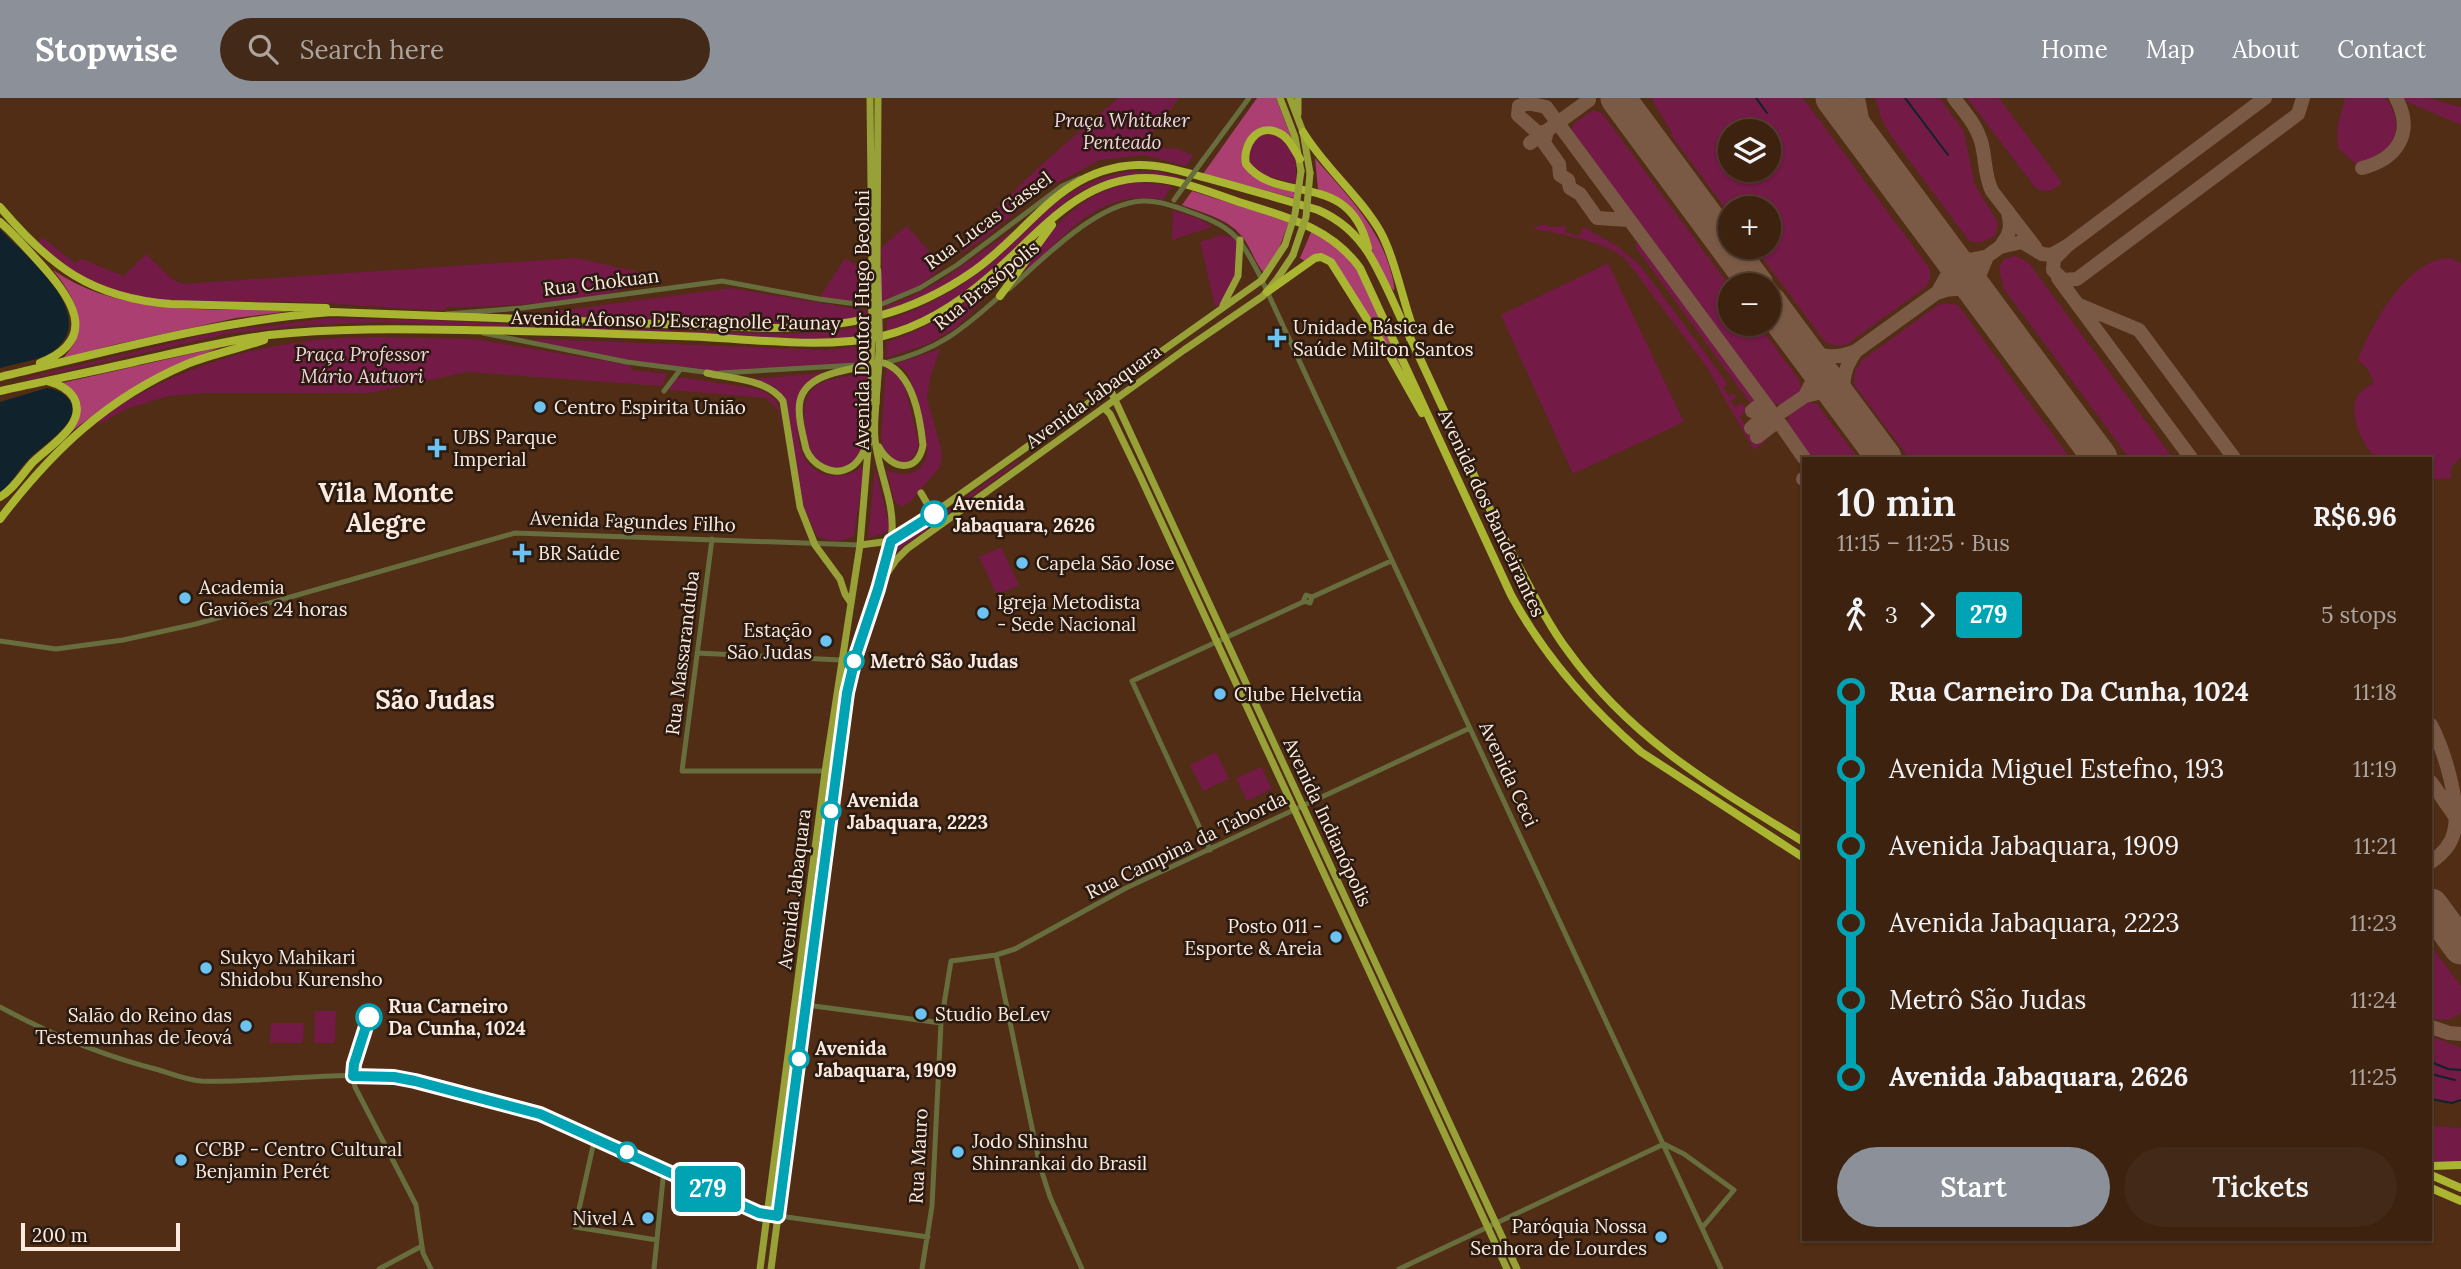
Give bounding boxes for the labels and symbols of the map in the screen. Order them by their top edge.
park label: Praça Whitaker Penteado [1054,108,1190,154]
street label: Rua Lucas Gassel [920,166,1056,274]
street label: Avenida Doutor Hugo Beolchi [850,190,874,451]
street label: Rua Brasópolis [928,235,1044,335]
street label: Rua Chokuan [542,263,660,301]
street label: Avenida Afonso D'Escragnolle Taunay [510,305,841,335]
place label: Unidade Básica de Saúde Milton Santos [1293,315,1474,361]
marker: Unidade Básica de Saúde Milton Santos [1267,328,1287,348]
street label: Avenida Jabaquara [1020,339,1166,454]
park label: Praça Professor Mário Autuori [295,342,429,388]
place label: Centro Espirita União [554,395,746,419]
marker: Centro Espirita União [532,399,548,415]
street label: Avenida dos Bandeirantes [1433,404,1551,621]
place label: UBS Parque Imperial [453,425,557,471]
marker: UBS Parque Imperial [427,438,447,458]
district label: Vila Monte Alegre [318,476,454,539]
place label: Avenida Jabaquara, 2626 [953,491,1095,537]
marker: Avenida Jabaquara, 2626 [921,501,947,527]
street label: Avenida Fagundes Filho [529,505,736,537]
place label: BR Saúde [538,541,620,565]
marker: BR Saúde [512,543,532,563]
place label: Capela São Jose [1036,551,1175,575]
marker: Capela São Jose [1014,555,1030,571]
street label: Rua Massaranduba [660,569,704,737]
place label: Academia Gaviões 24 horas [198,575,348,621]
marker: Academia Gaviões 24 horas [177,590,193,606]
place label: Igreja Metodista - Sede Nacional [997,590,1141,636]
marker: Igreja Metodista - Sede Nacional [975,605,991,621]
place label: Estação São Judas [727,618,812,664]
marker: Estação São Judas [818,633,834,649]
place label: Metrô São Judas [870,649,1018,673]
marker: Metrô São Judas [844,651,864,671]
place label: Clube Helvetia [1234,682,1362,706]
district label: São Judas [375,683,495,716]
marker: Clube Helvetia [1212,686,1228,702]
street label: Avenida Ceci [1474,717,1544,830]
street label: Avenida Indianópolis [1278,733,1378,910]
street label: Rua Campina da Taborda [1082,786,1290,904]
place label: Avenida Jabaquara, 2223 [847,788,988,834]
marker: Avenida Jabaquara, 2223 [821,801,841,821]
street label: Avenida Jabaquara [772,807,816,972]
place label: Posto 011 - Esporte & Areia [1184,914,1322,960]
marker: Posto 011 - Esporte & Areia [1328,929,1344,945]
place label: Sukyo Mahikari Shidobu Kurensho [220,945,383,991]
marker: Sukyo Mahikari Shidobu Kurensho [198,960,214,976]
place label: Rua Carneiro Da Cunha, 1024 [388,994,526,1040]
place label: Studio BeLev [935,1002,1050,1026]
place label: Salão do Reino das Testemunhas de Jeová [35,1003,232,1049]
marker: Rua Carneiro Da Cunha, 1024 [356,1004,382,1030]
marker: Studio BeLev [913,1006,929,1022]
marker: Salão do Reino das Testemunhas de Jeová [238,1018,254,1034]
place label: Avenida Jabaquara, 1909 [815,1036,957,1082]
marker: Avenida Jabaquara, 1909 [789,1049,809,1069]
street label: Rua Mauro [904,1108,932,1204]
place label: Jodo Shinshu Shinrankai do Brasil [971,1129,1147,1175]
place label: CCBP - Centro Cultural Benjamin Perét [195,1137,402,1183]
unlabelled marker [617,1142,637,1162]
marker: Jodo Shinshu Shinrankai do Brasil [950,1144,966,1160]
marker: CCBP - Centro Cultural Benjamin Perét [173,1152,189,1168]
line badge: 279 [668,1166,748,1212]
place label: Nivel A [572,1206,635,1230]
marker: Nivel A [640,1210,656,1226]
place label: Paróquia Nossa Senhora de Lourdes [1470,1214,1647,1260]
scale bar [21,1220,180,1252]
marker: Paróquia Nossa Senhora de Lourdes [1653,1229,1669,1245]

